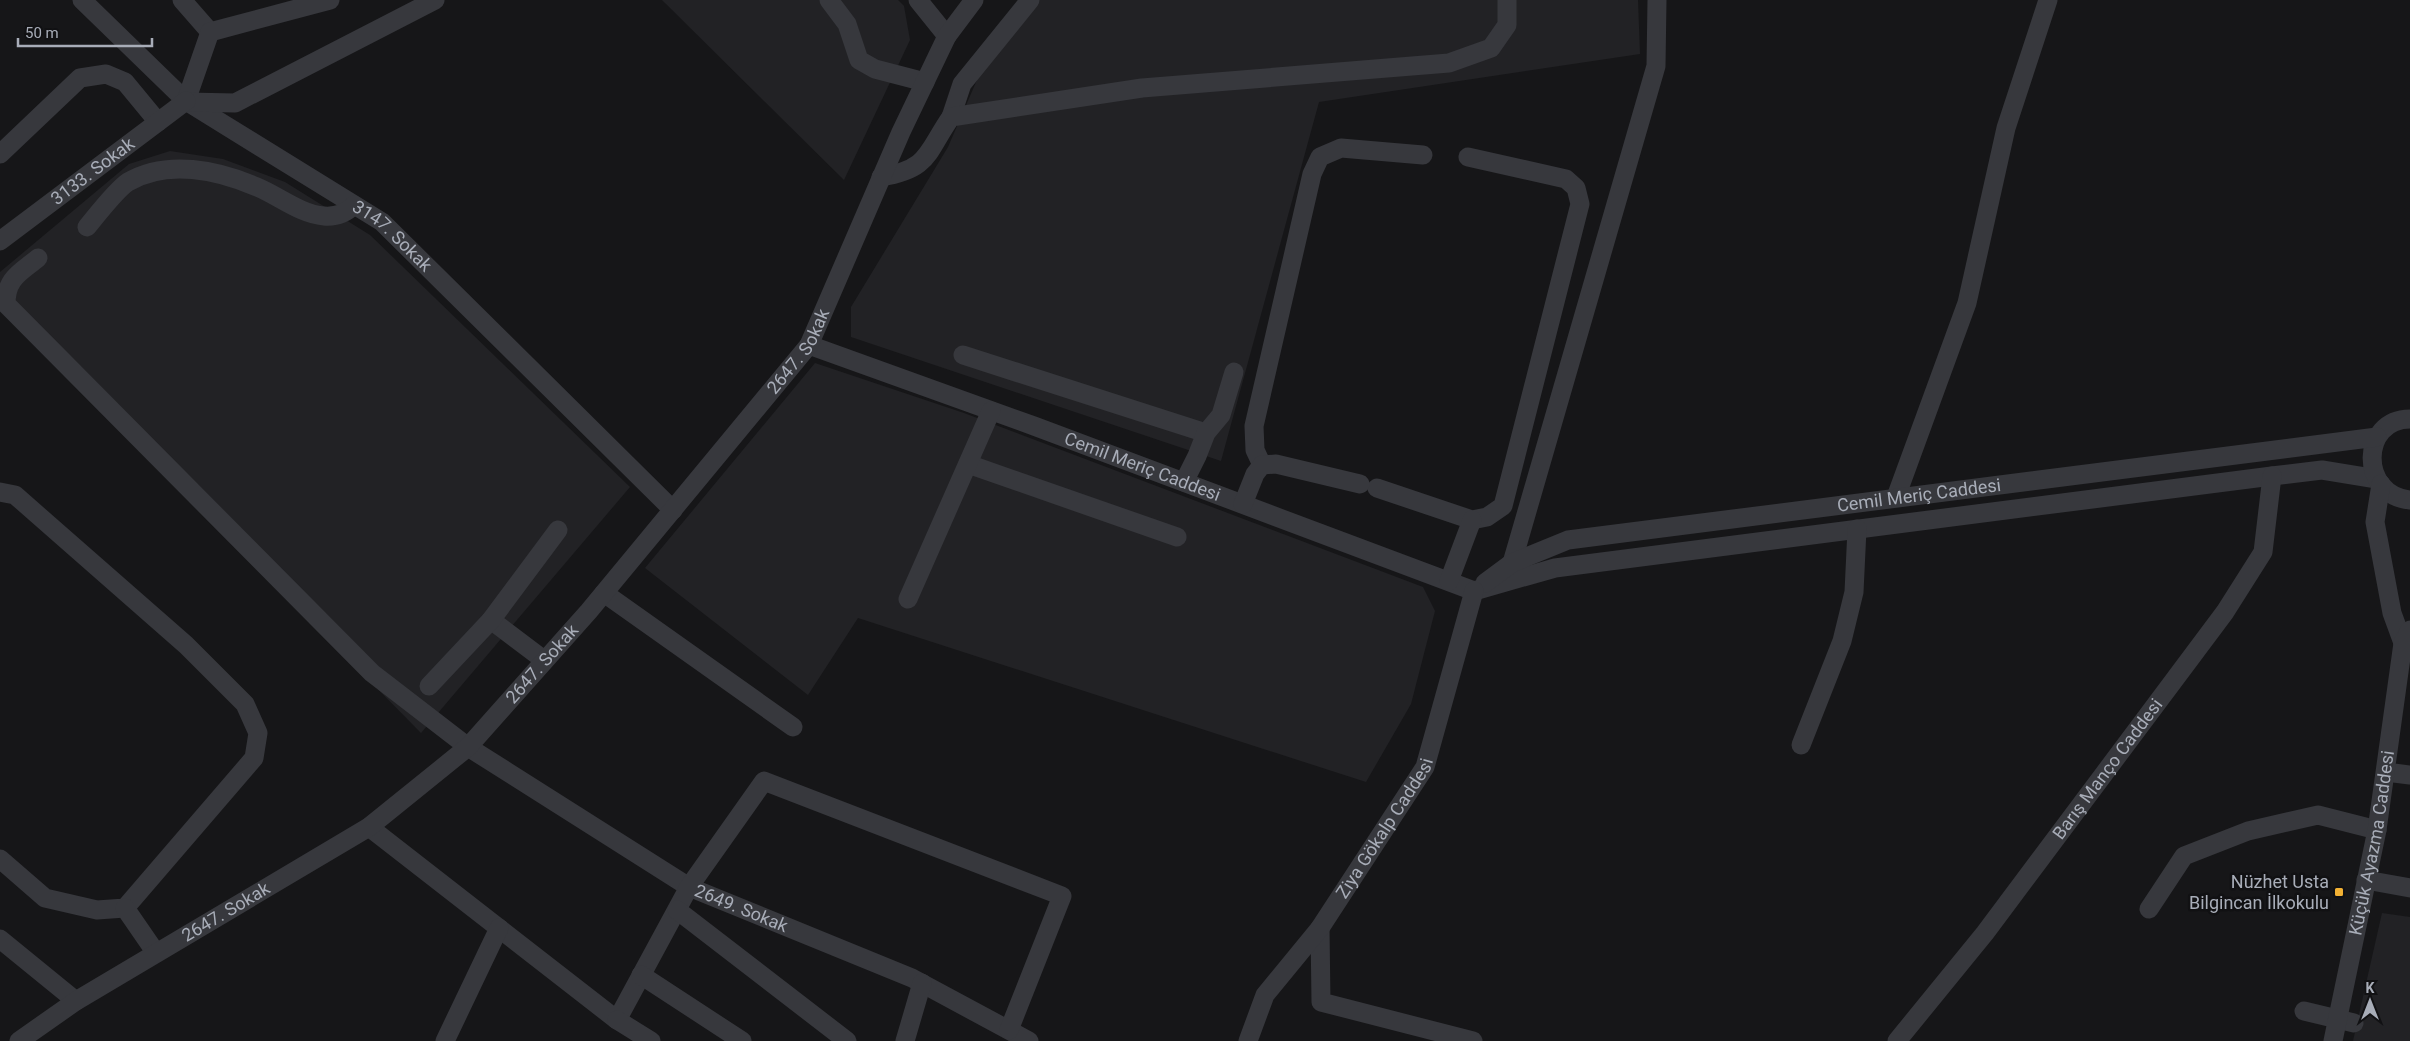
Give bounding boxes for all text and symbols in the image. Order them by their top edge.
scale bar [18,15,151,47]
text: 50 m [25,24,59,42]
street label: 3133. Sokak [47,132,139,209]
street label: 3147. Sokak [349,195,437,276]
street label: 2647. Sokak [762,305,834,398]
street label: Cemil Meriç Caddesi [1062,427,1224,505]
street label: Cemil Meriç Caddesi [1836,474,2002,516]
street label: 2647. Sokak [501,619,583,707]
street label: Barış Manço Caddesi [2048,694,2166,843]
street label: Küçük Ayazma Caddesi [2344,749,2398,937]
street label: Ziya Gökalp Caddesi [1331,756,1437,902]
place label: Nüzhet Usta Bilgincan İlkokulu [2189,871,2329,913]
street label: 2647. Sokak [178,877,274,946]
street label: 2649. Sokak [692,880,792,937]
marker: Nüzhet Usta Bilgincan İlkokulu [2333,886,2345,898]
north arrow [2345,976,2395,1026]
text: K [2366,980,2375,996]

